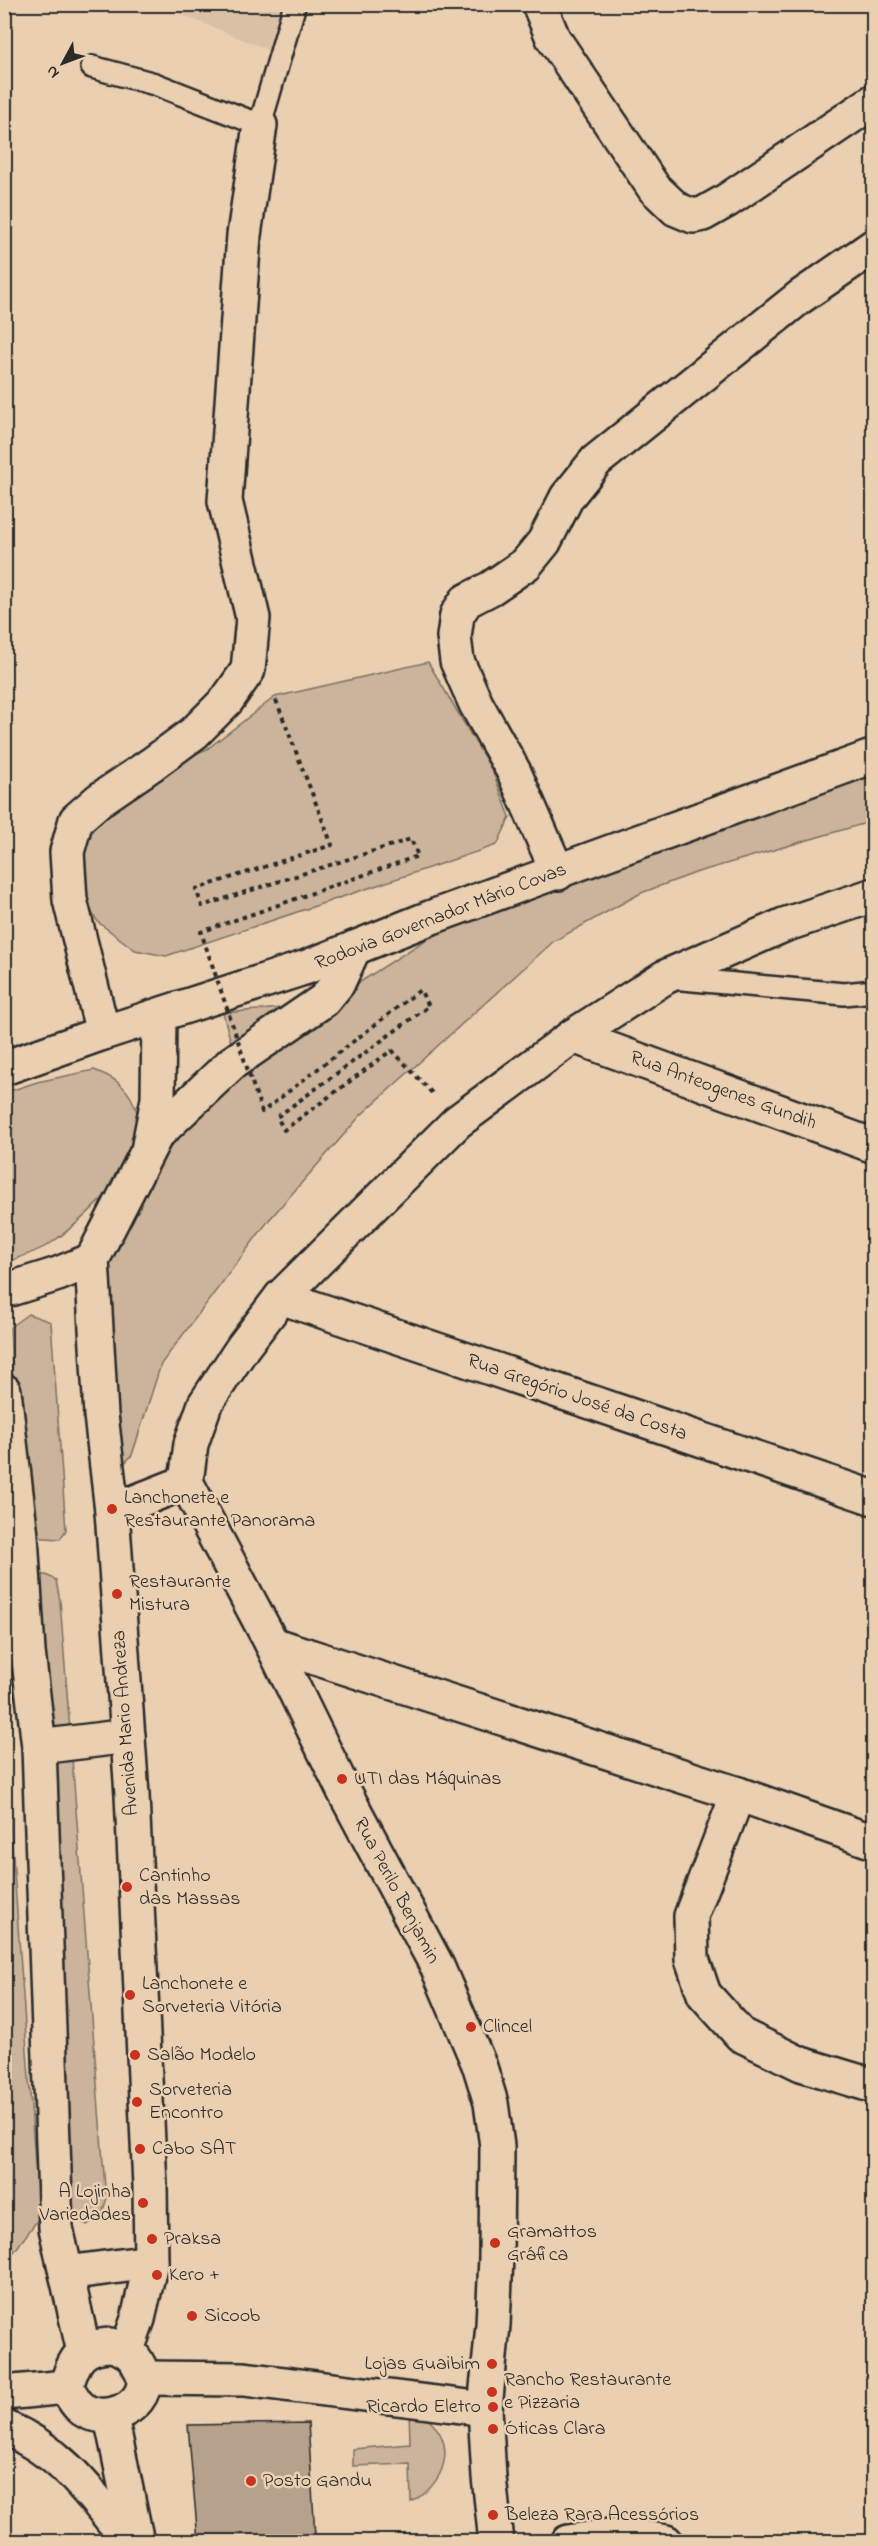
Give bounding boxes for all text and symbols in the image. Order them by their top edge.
north arrow [33,33,93,93]
text: N [40,59,66,83]
street label: Rodovia Governador Mário Covas [311,855,571,979]
street label: Rua Anteogenes Gundih [625,1044,820,1139]
street label: Rua Gregório José da Costa [463,1347,691,1450]
place label: Lanchonete e Restaurante Panorama [124,1484,315,1536]
marker: Lanchonete e Restaurante Panorama [105,1502,119,1516]
place label: Restaurante Mistura [129,1568,231,1620]
marker: Restaurante Mistura [110,1587,124,1601]
street label: Avenida Mario Andreza [105,1629,147,1817]
place label: UTI das Máquinas [354,1765,501,1794]
marker: UTI das Máquinas [335,1772,349,1786]
street label: Rua Perilo Benjamin [345,1813,447,1970]
place label: Cantinho das Massas [139,1862,241,1914]
marker: Cantinho das Massas [120,1880,134,1894]
place label: Lanchonete e Sorveteria Vitória [142,1970,282,2022]
marker: Lanchonete e Sorveteria Vitória [123,1988,137,2002]
place label: Clincel [483,2013,532,2042]
marker: Clincel [464,2020,478,2034]
place label: Salão Modelo [147,2041,256,2070]
marker: Salão Modelo [128,2048,142,2062]
place label: Sorveteria Encontro [149,2076,232,2128]
marker: Sorveteria Encontro [130,2095,144,2109]
place label: Cabo SAT [152,2135,236,2164]
marker: Cabo SAT [133,2142,147,2156]
place label: A Lojinha Variedades [39,2178,131,2230]
marker: A Lojinha Variedades [136,2196,150,2210]
place label: Gramattos Gráfica [507,2218,597,2270]
place label: Praksa [164,2225,221,2254]
marker: Praksa [145,2232,159,2246]
marker: Gramattos Gráfica [488,2236,502,2250]
place label: Kero + [169,2261,220,2290]
marker: Kero + [150,2268,164,2282]
place label: Sicoob [204,2302,261,2331]
marker: Sicoob [185,2309,199,2323]
place label: Lojas Guaibim [365,2350,480,2379]
marker: Lojas Guaibim [485,2357,499,2371]
place label: Rancho Restaurante e Pizzaria [504,2366,671,2418]
marker: Rancho Restaurante e Pizzaria [485,2385,499,2399]
place label: Ricardo Eletro [366,2393,481,2422]
marker: Ricardo Eletro [486,2400,500,2414]
place label: Óticas Clara [505,2415,605,2444]
marker: Óticas Clara [486,2422,500,2436]
place label: Posto Gandu [263,2467,372,2496]
marker: Posto Gandu [244,2474,258,2488]
place label: Beleza Rara Acessórios [504,2501,699,2530]
marker: Beleza Rara Acessórios [486,2508,500,2522]

